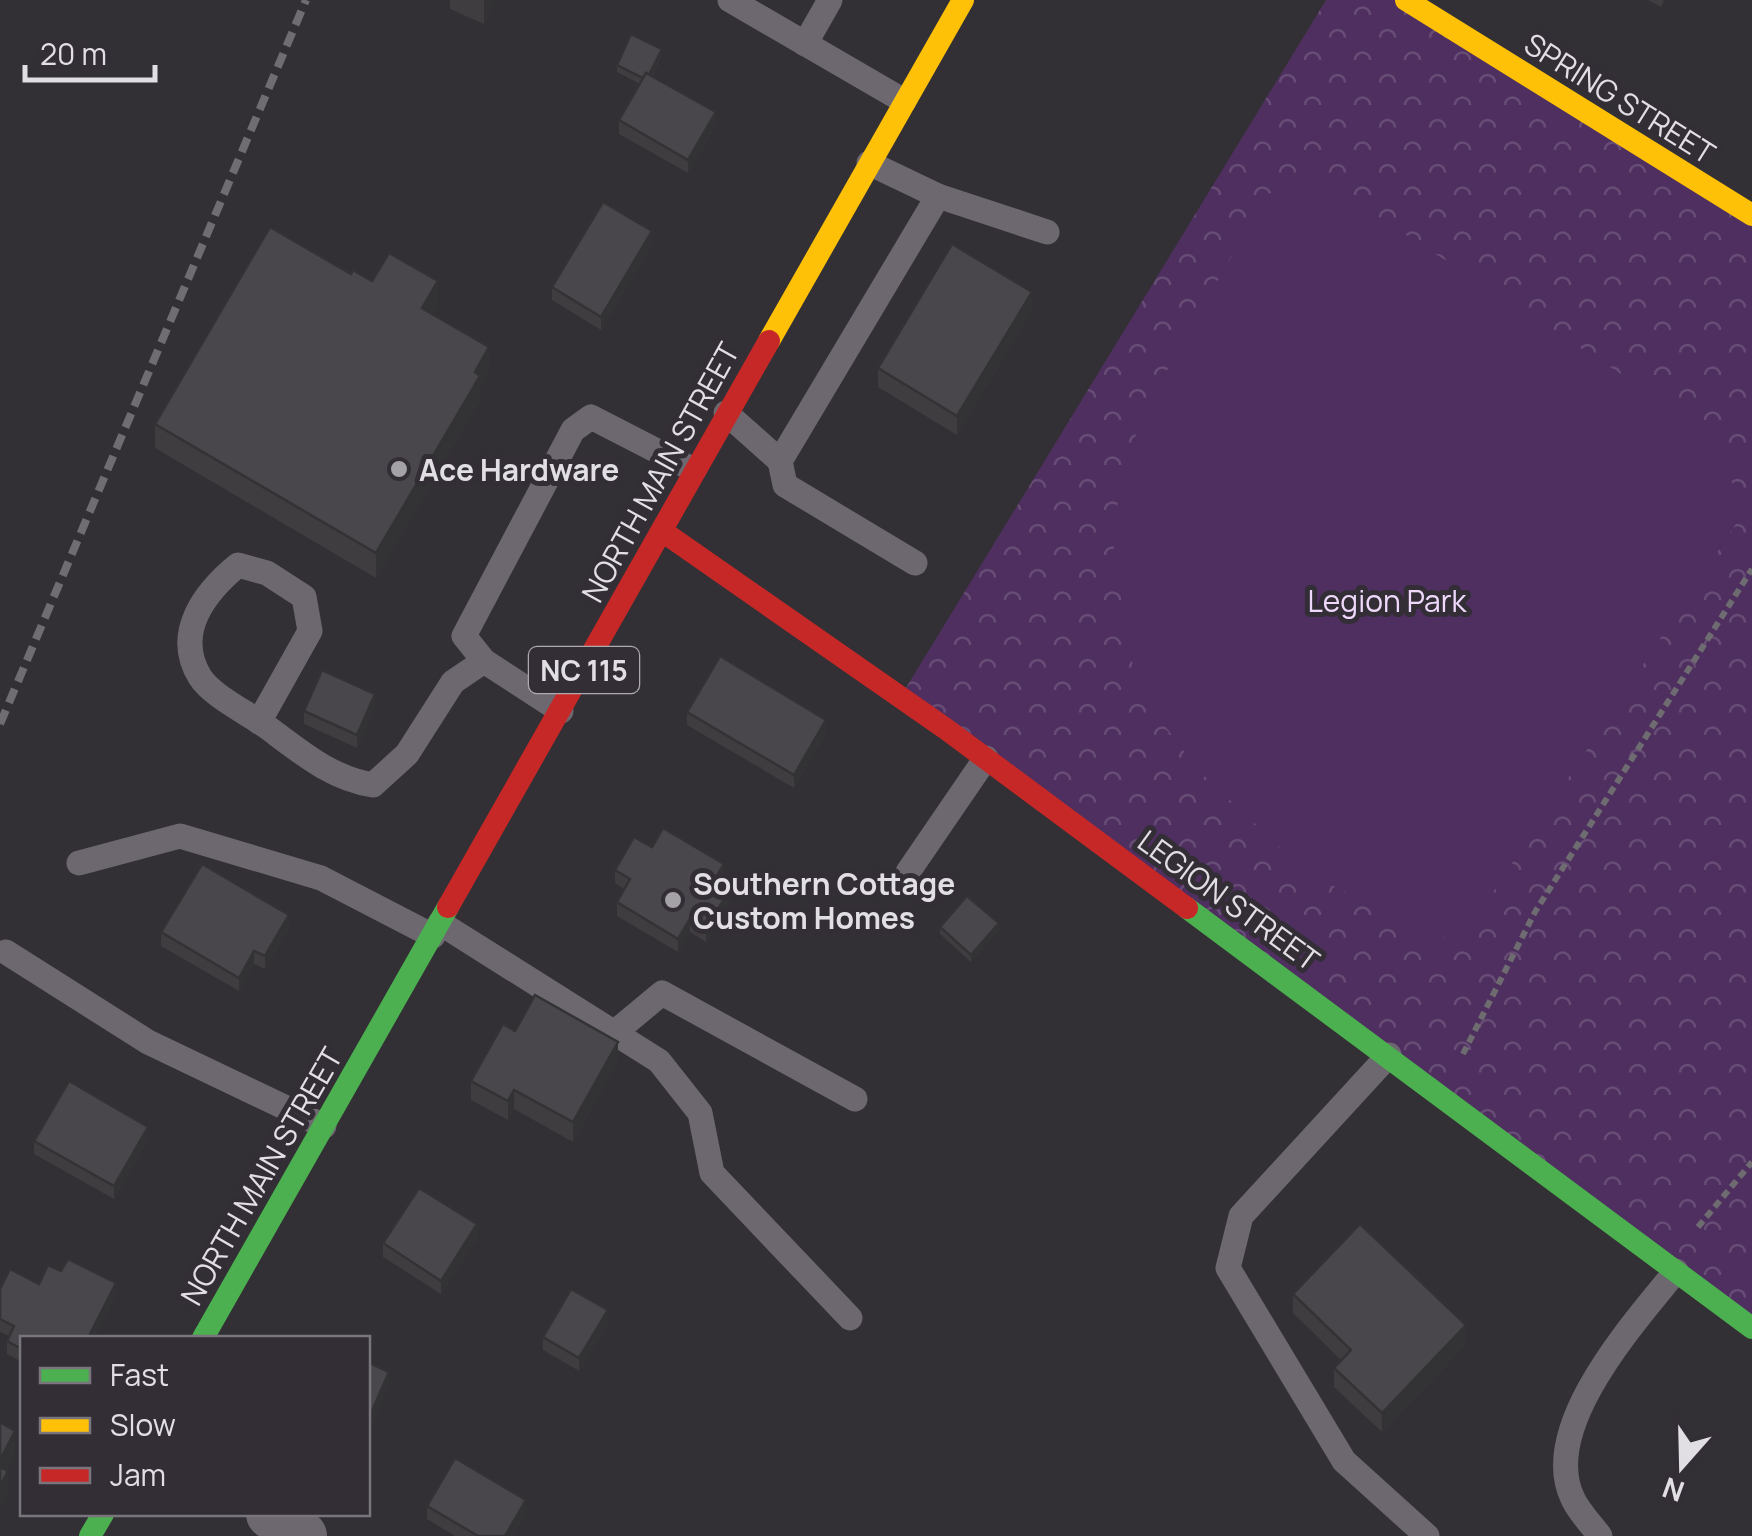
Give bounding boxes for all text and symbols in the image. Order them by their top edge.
scale bar [25,20,155,82]
street label: SPRING STREET [1517,23,1723,173]
text: 20 m [40,33,107,74]
street label: NORTH MAIN STREET [572,335,748,609]
place label: Ace Hardware [419,449,619,490]
marker: Ace Hardware [388,458,410,480]
park label: Legion Park [1308,580,1468,621]
road number: NC 115 [529,647,639,693]
street label: LEGION STREET [1130,820,1328,980]
place label: Southern Cottage Custom Homes [693,863,955,938]
marker: Southern Cottage Custom Homes [662,889,684,911]
street label: NORTH MAIN STREET [171,1040,351,1312]
legend [20,1336,370,1516]
text: Fast [110,1354,169,1395]
text: Slow [110,1404,176,1445]
north arrow [1632,1416,1732,1516]
text: Jam [110,1454,166,1495]
text: N [1657,1469,1689,1512]

